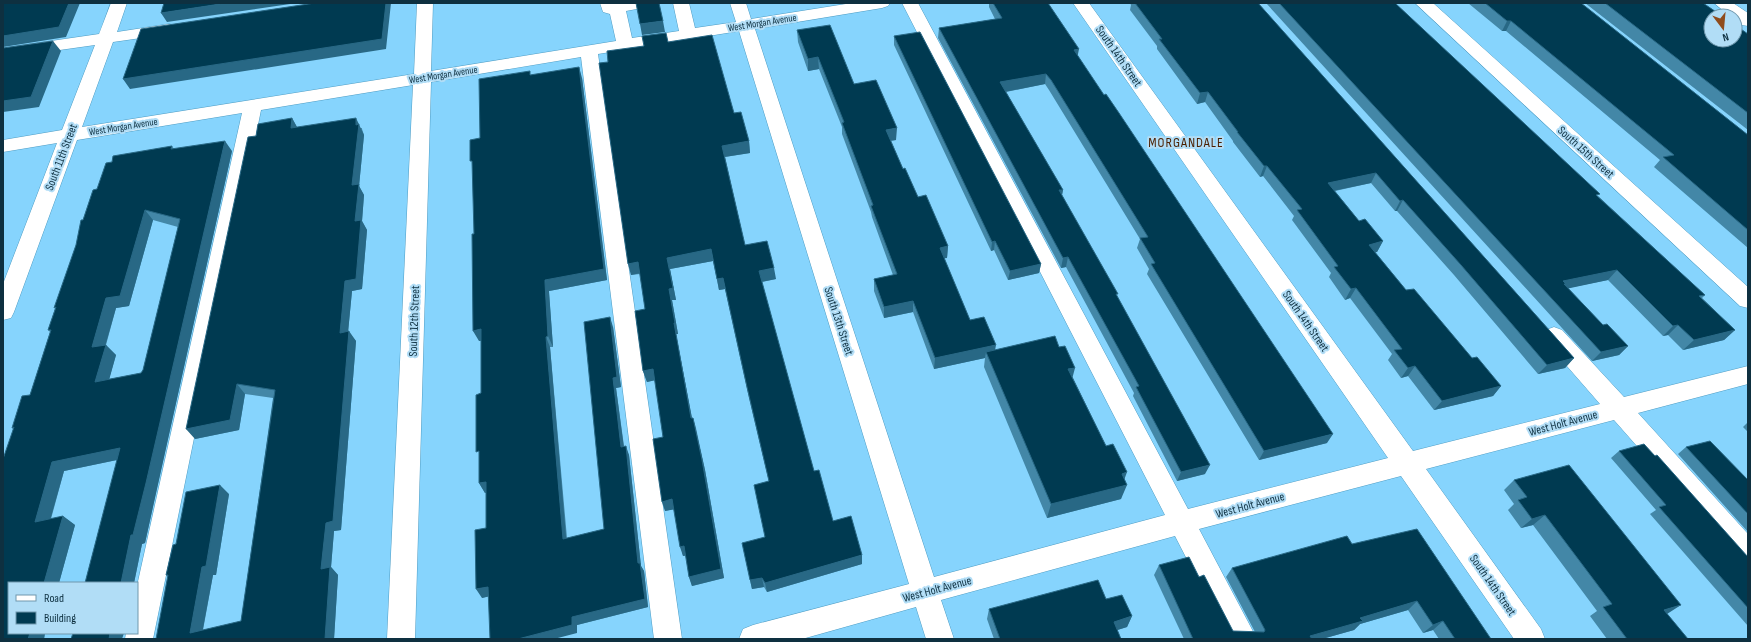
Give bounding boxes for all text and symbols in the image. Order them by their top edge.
north arrow [1703,8,1743,48]
street label: West Morgan Avenue [727,12,797,34]
street label: South 14th Street [1092,23,1145,90]
text: N [1721,30,1730,44]
street label: West Morgan Avenue [408,64,478,86]
street label: West Morgan Avenue [88,116,158,138]
street label: South 11th Street [42,121,81,193]
street label: South 15th Street [1554,123,1617,182]
district label: MORGANDALE [1148,134,1224,151]
street label: South 12th Street [406,285,423,357]
street label: South 13th Street [820,285,857,358]
street label: South 14th Street [1279,288,1332,355]
street label: West Holt Avenue [1527,407,1599,440]
street label: West Holt Avenue [1214,489,1286,522]
street label: South 14th Street [1466,552,1519,619]
street label: West Holt Avenue [901,573,973,606]
legend [8,582,138,634]
text: Road [44,591,64,606]
text: Building [44,611,76,626]

